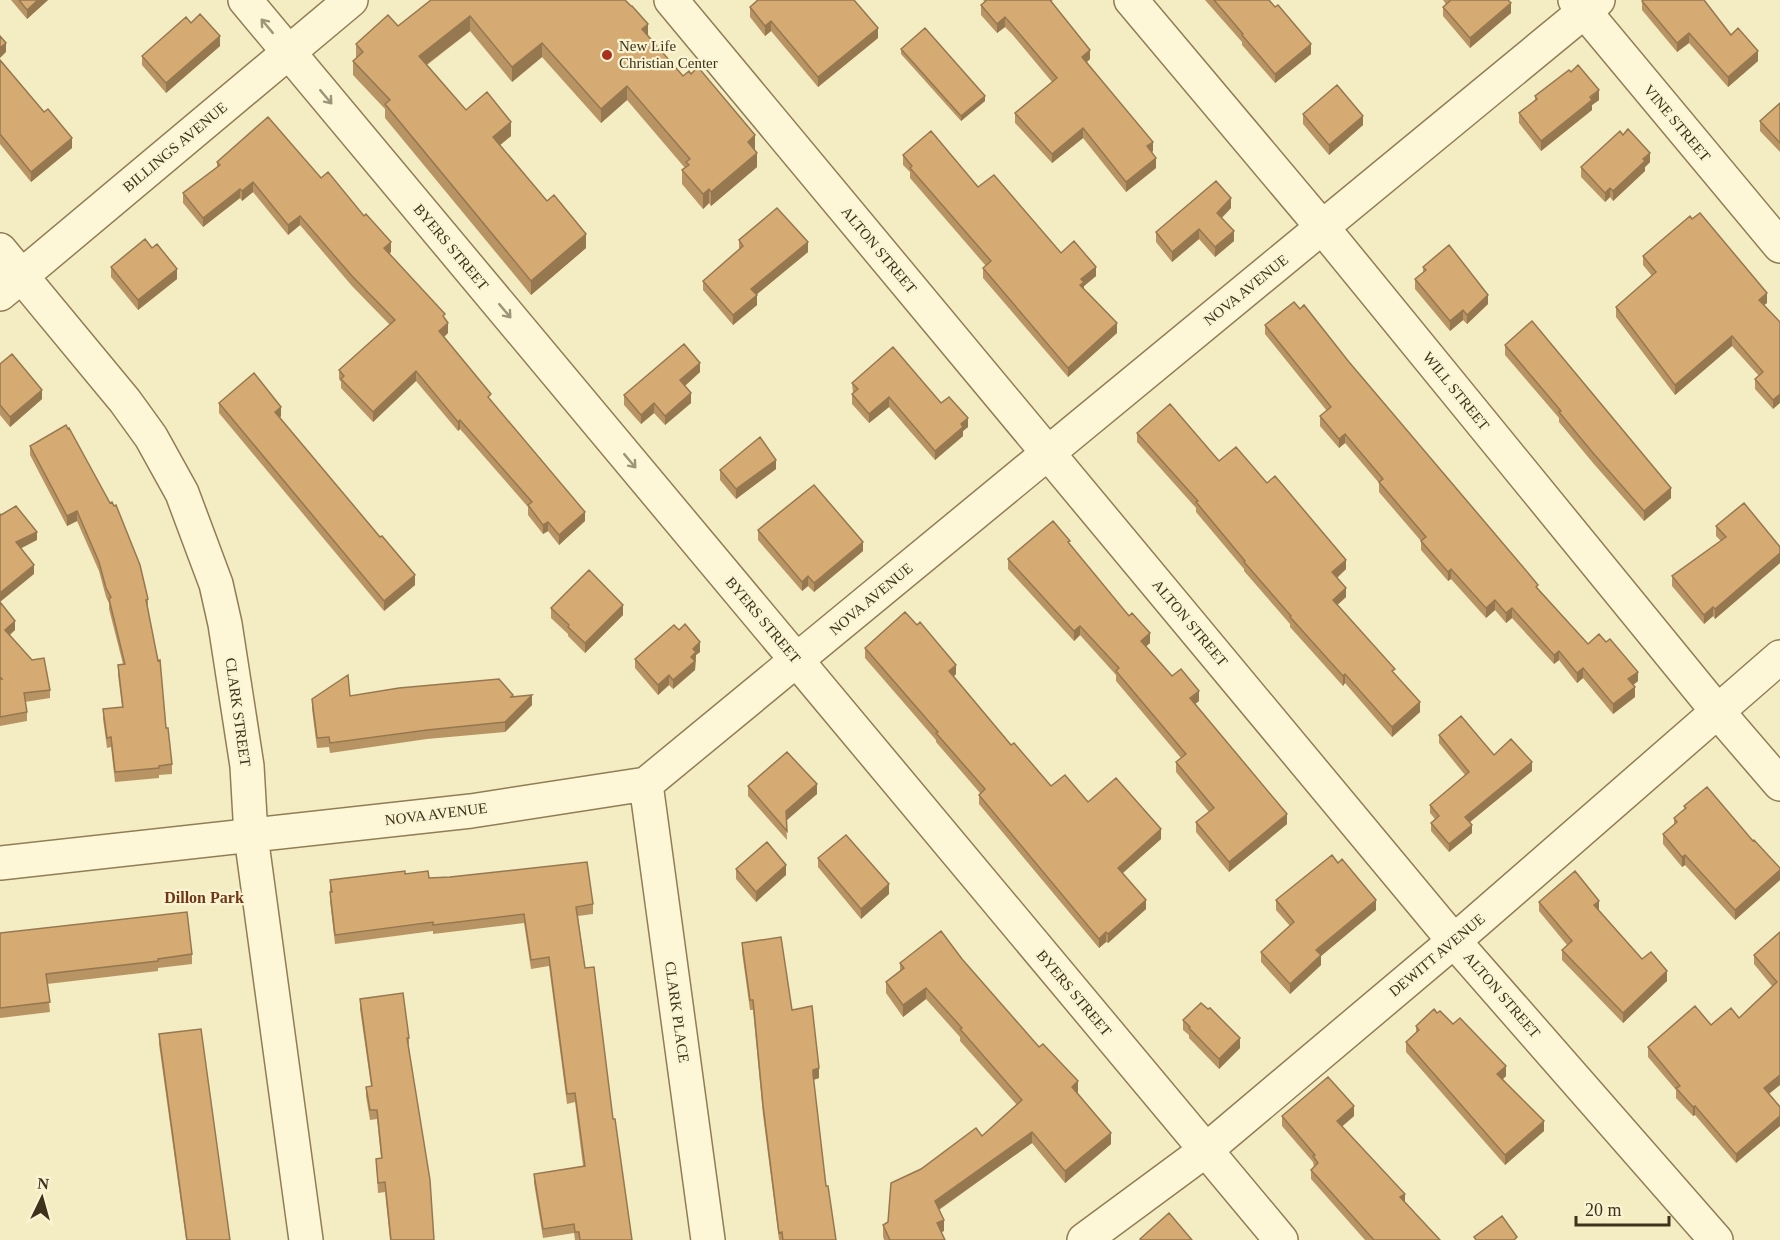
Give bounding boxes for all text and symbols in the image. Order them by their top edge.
one-way arrow [260,18,273,34]
place label: New Life Christian Center [619,38,718,71]
marker: New Life Christian Center [600,48,614,62]
street label: VINE STREET [1640,82,1714,164]
one-way arrow [319,89,333,104]
street label: BILLINGS AVENUE [120,99,230,195]
street label: BYERS STREET [410,201,492,293]
street label: ALTON STREET [838,204,920,296]
street label: NOVA AVENUE [1201,251,1291,329]
one-way arrow [498,303,512,318]
street label: WILL STREET [1420,349,1492,433]
one-way arrow [623,453,637,468]
street label: NOVA AVENUE [826,560,916,638]
street label: BYERS STREET [722,574,804,666]
street label: ALTON STREET [1149,577,1231,669]
street label: CLARK STREET [222,657,254,767]
street label: NOVA AVENUE [384,800,488,828]
district label: Dillon Park [164,889,244,906]
street label: DEWITT AVENUE [1386,910,1488,1000]
street label: BYERS STREET [1033,947,1115,1039]
street label: ALTON STREET [1461,949,1543,1041]
street label: CLARK PLACE [662,960,692,1064]
north arrow [12,1168,72,1228]
text: N [37,1175,50,1193]
scale bar [1576,1189,1669,1227]
text: 20 m [1585,1200,1622,1220]

